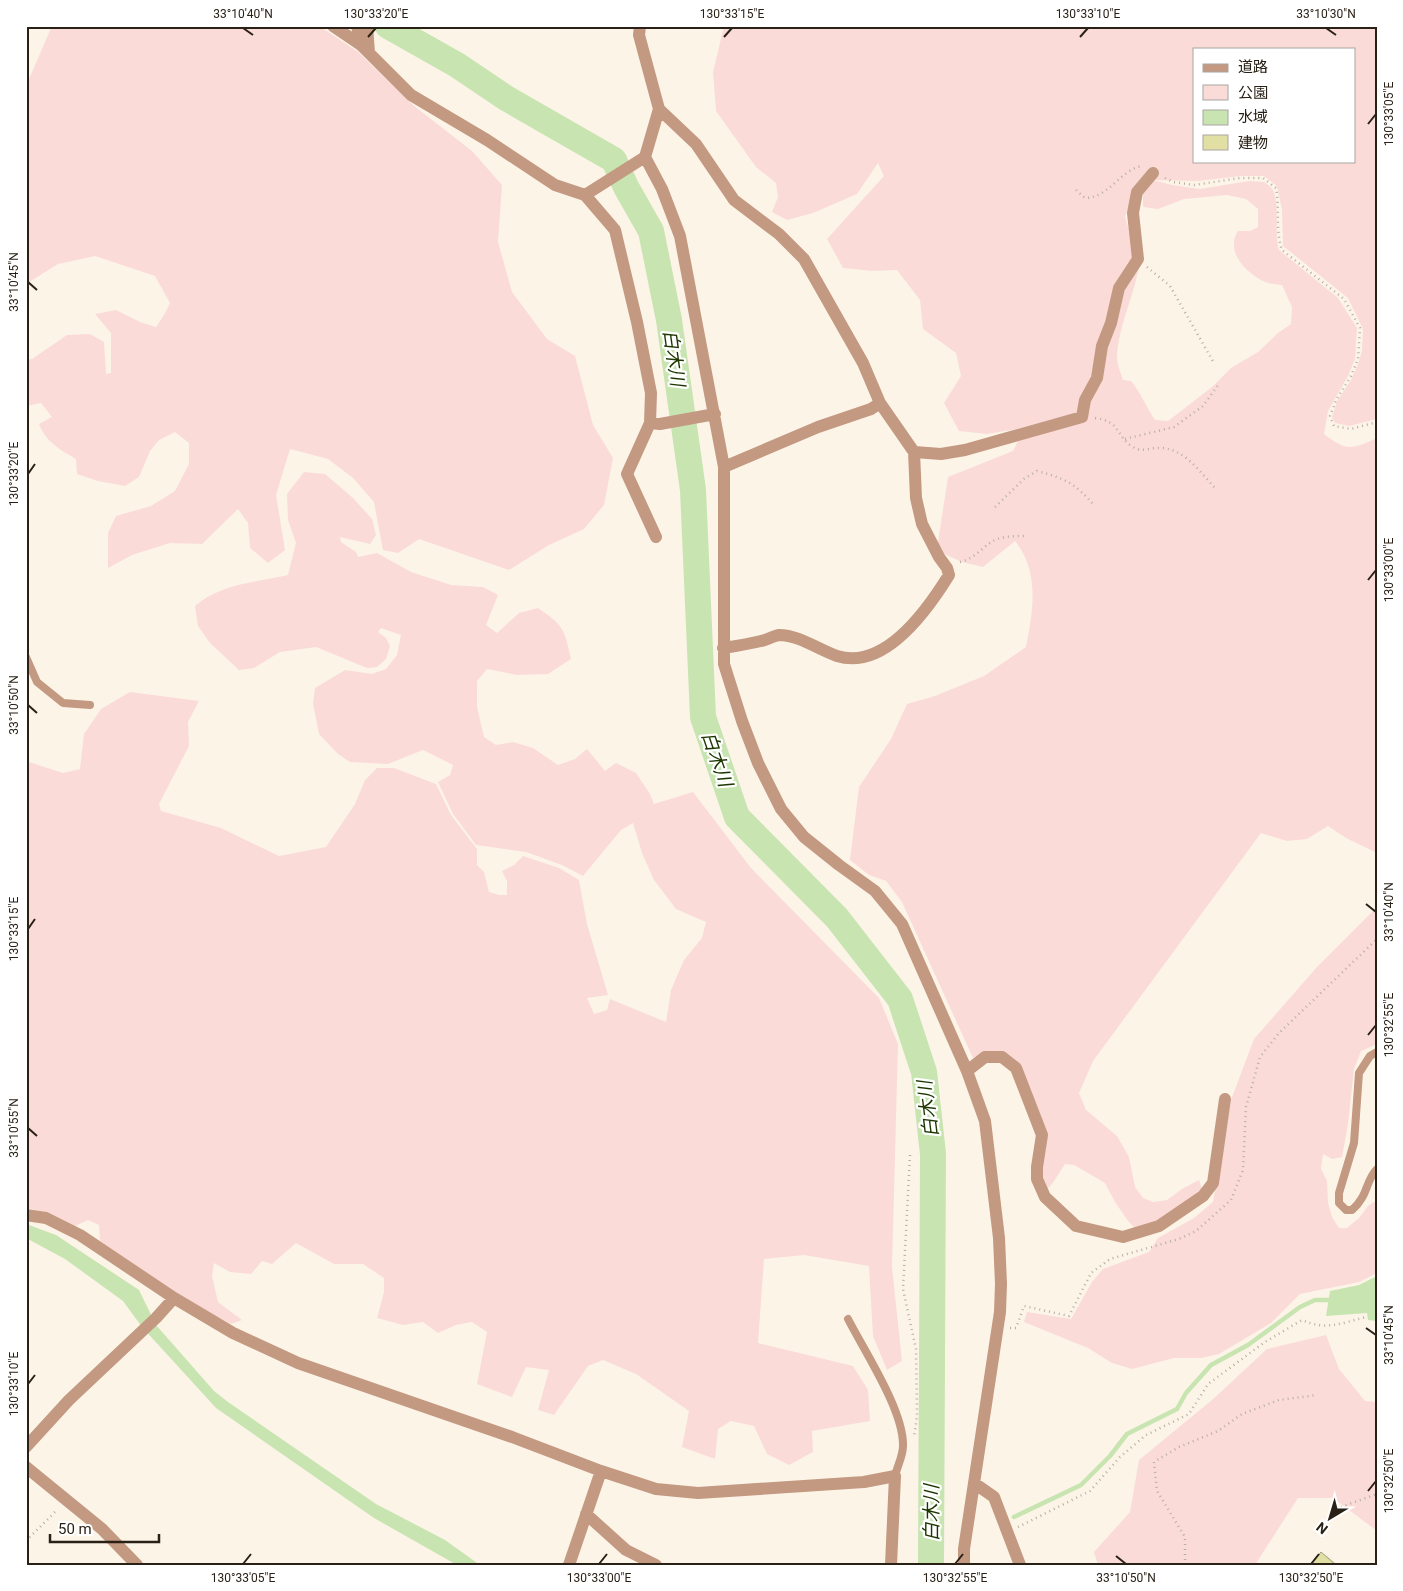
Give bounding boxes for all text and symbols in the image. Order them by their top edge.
text: 33°10'40"N [213,7,273,21]
text: 130°33'20"E [344,7,408,21]
text: 130°33'15"E [700,7,764,21]
text: 130°33'10"E [1056,7,1120,21]
text: 33°10'30"N [1296,7,1356,21]
legend [1193,48,1356,162]
text: 道路 [1238,58,1268,76]
text: 130°33'05"E [1382,82,1396,146]
text: 公園 [1238,84,1268,102]
text: 水域 [1238,108,1268,126]
text: 建物 [1238,134,1268,152]
text: 33°10'45"N [7,252,21,312]
water label: 白木川 [659,328,690,390]
text: 130°33'20"E [7,442,21,506]
text: 130°33'00"E [1382,538,1396,602]
text: 33°10'50"N [7,675,21,735]
water label: 白木川 [697,728,738,792]
text: 33°10'40"N [1382,882,1396,942]
text: 130°33'15"E [7,897,21,961]
text: 130°32'55"E [1382,993,1396,1057]
water label: 白木川 [913,1077,943,1139]
text: 33°10'55"N [7,1098,21,1158]
text: 33°10'45"N [1382,1305,1396,1365]
text: 130°33'10"E [7,1352,21,1416]
text: 130°32'50"E [1382,1449,1396,1513]
water label: 白木川 [920,1483,943,1542]
north arrow [1306,1494,1356,1544]
scale bar [50,1511,159,1543]
text: N [1313,1519,1331,1538]
text: 50 m [58,1520,92,1538]
text: 130°33'05"E [211,1571,275,1585]
text: 130°33'00"E [567,1571,631,1585]
text: 130°32'55"E [923,1571,987,1585]
text: 33°10'50"N [1096,1571,1156,1585]
text: 130°32'50"E [1279,1571,1343,1585]

